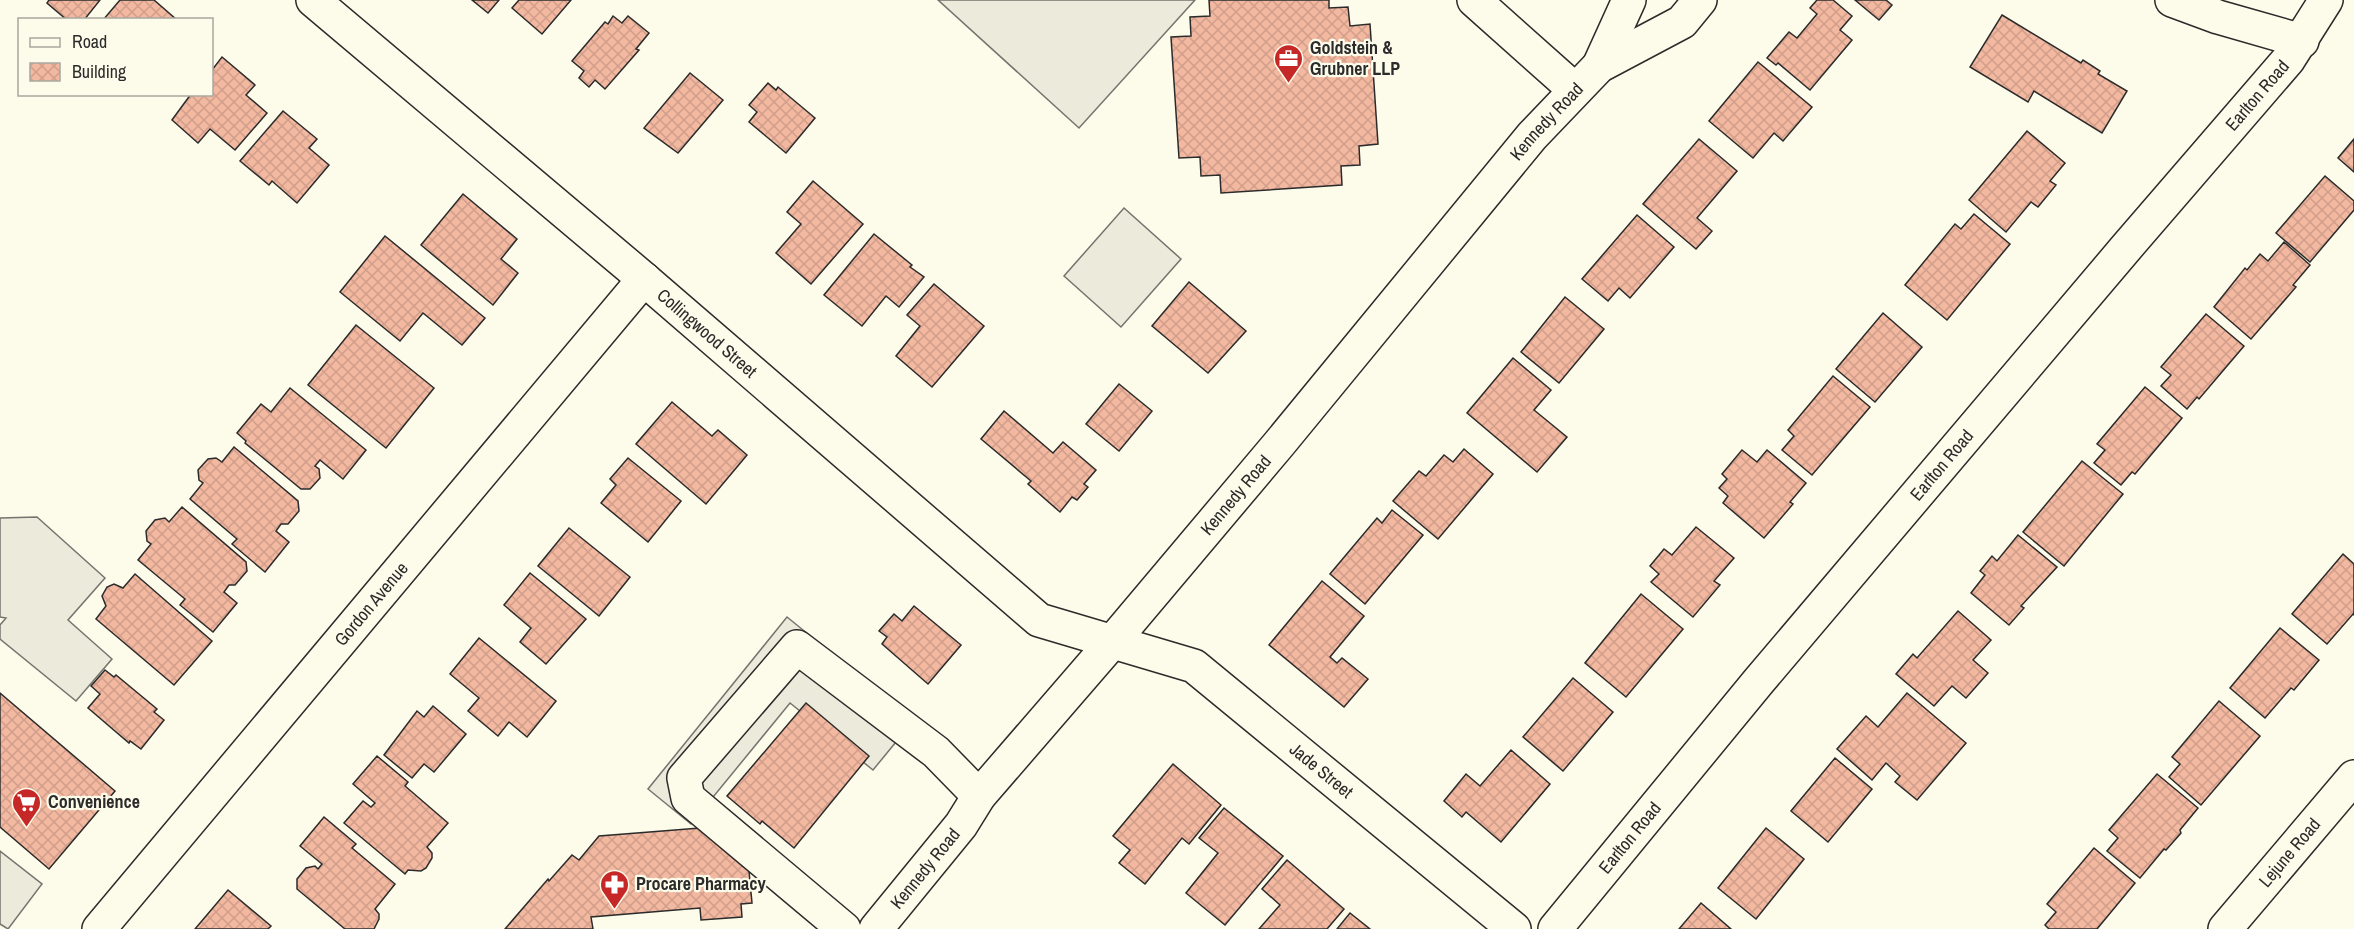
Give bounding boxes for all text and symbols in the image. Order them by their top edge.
legend [18,18,213,96]
text: Road [72,29,107,54]
place label: Goldstein & Grubner LLP [1310,35,1400,81]
office icon: Goldstein & Grubner LLP [1273,42,1305,84]
street label: Earlton Road [2219,54,2295,136]
text: Building [72,59,127,84]
street label: Kennedy Road [1504,77,1589,166]
street label: Collingwood Street [652,283,763,383]
street label: Earlton Road [1904,424,1979,506]
street label: Kennedy Road [1194,449,1277,540]
street label: Gordon Avenue [329,556,414,651]
street label: Jade Street [1284,736,1359,804]
supermarket icon: Convenience [11,786,43,828]
place label: Convenience [48,789,140,814]
street label: Earlton Road [1592,796,1667,879]
street label: Lejune Road [2253,812,2326,892]
street label: Kennedy Road [884,823,966,914]
pharmacy icon: Procare Pharmacy [599,868,631,910]
place label: Procare Pharmacy [636,871,766,896]

